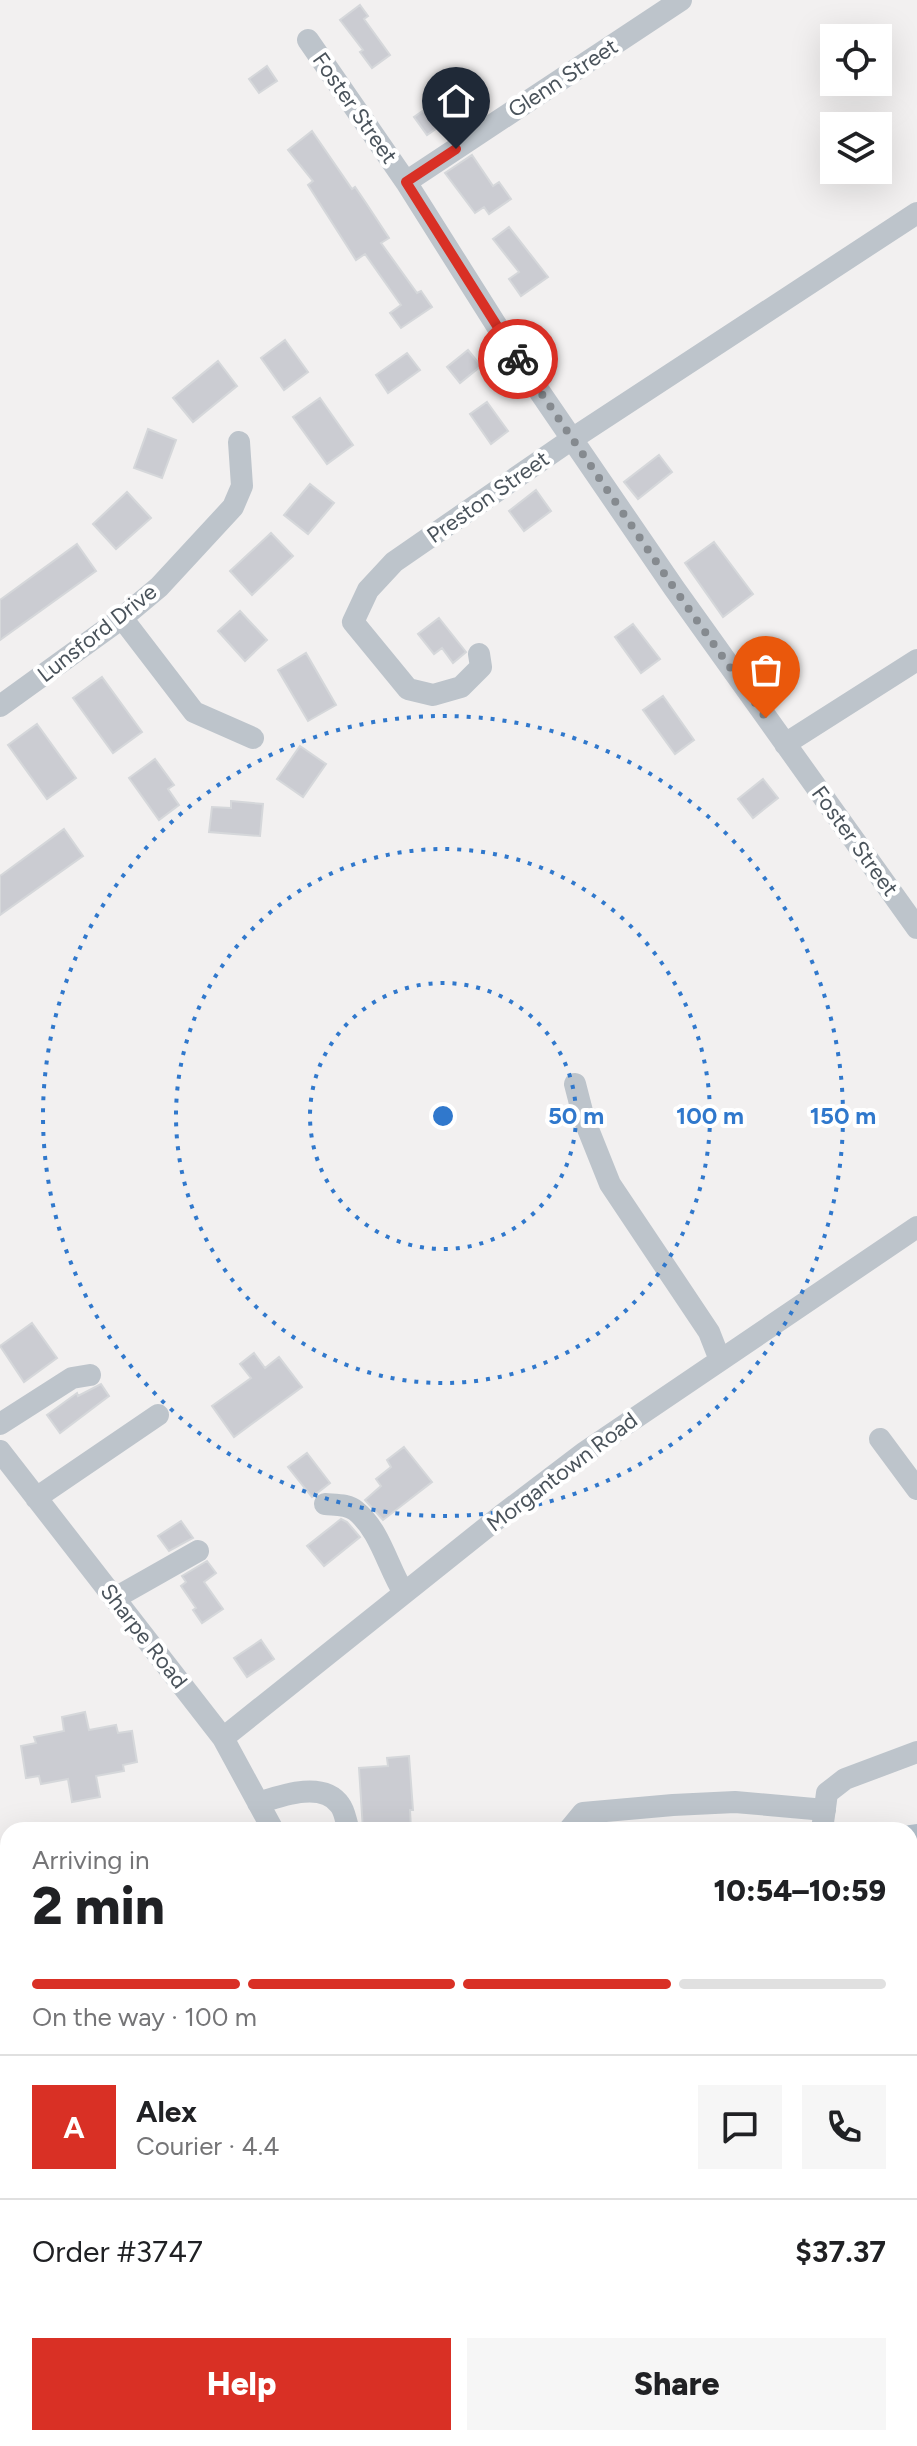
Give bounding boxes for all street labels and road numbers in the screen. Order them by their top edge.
street label: Glenn Street [503,33,623,123]
street label: Foster Street [307,47,403,169]
street label: Preston Street [422,445,554,549]
street label: Lunsford Drive [32,578,162,688]
street label: Foster Street [806,781,904,901]
street label: Morgantown Road [481,1407,643,1537]
street label: Sharpe Road [95,1578,193,1694]

